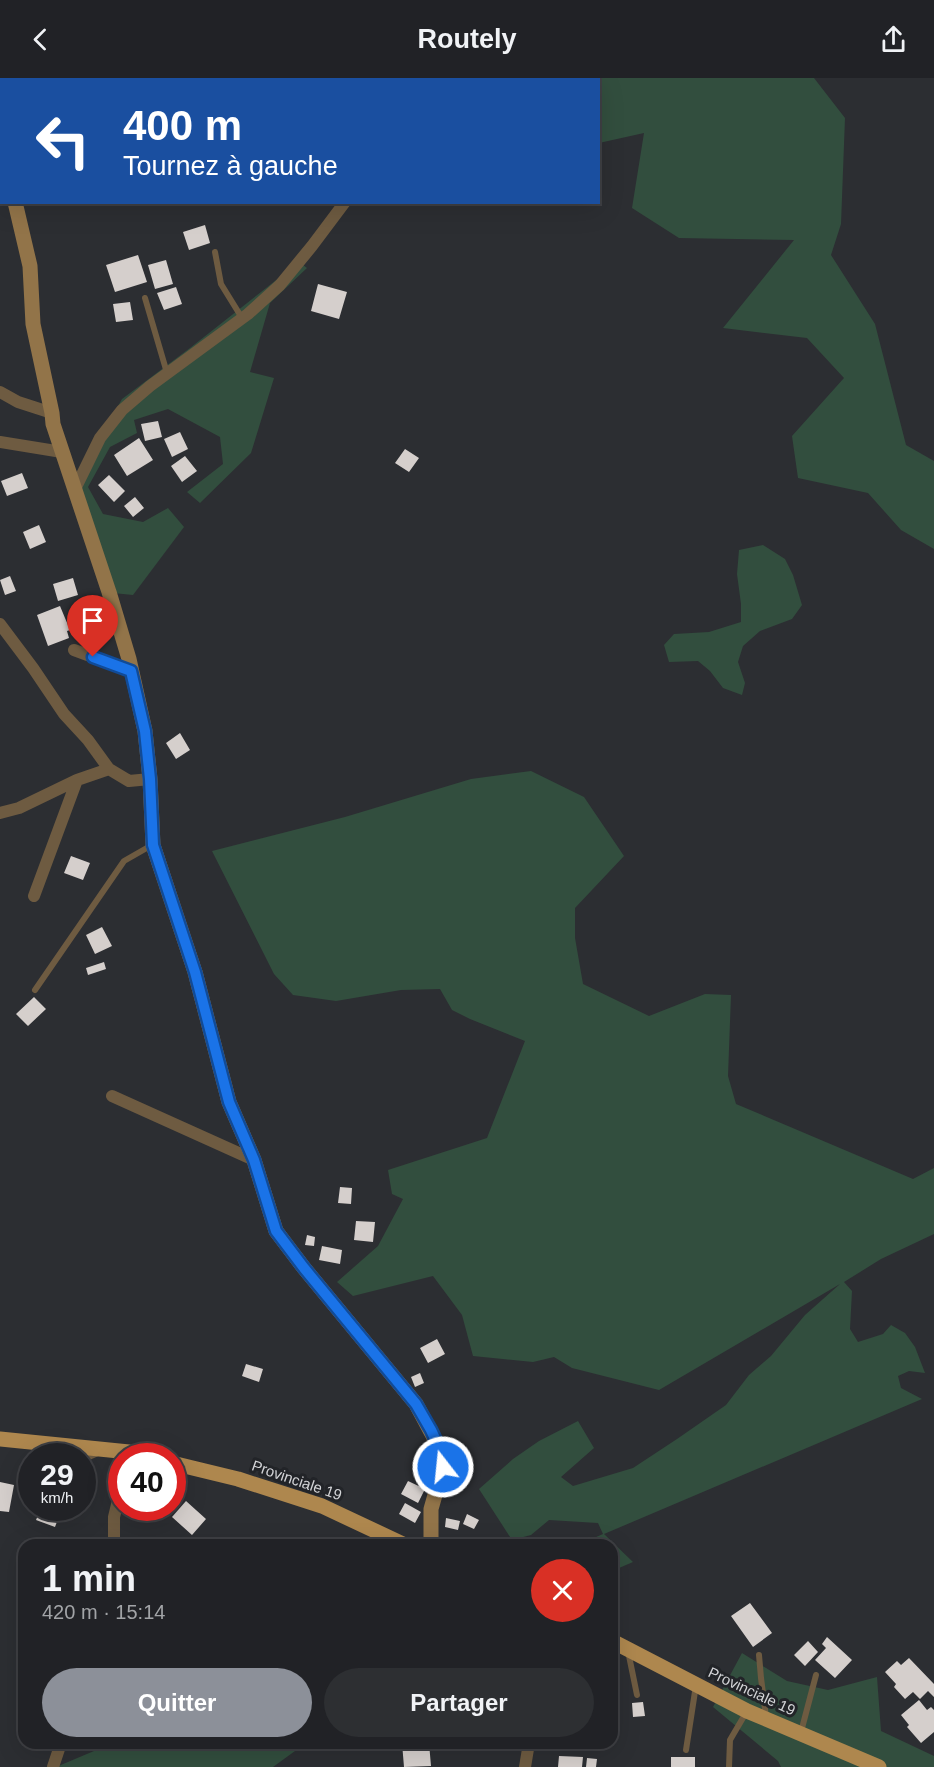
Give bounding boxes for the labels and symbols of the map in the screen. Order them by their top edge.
pin [67,595,118,657]
position arrow [411,1435,475,1499]
speed limit sign: 40 [108,1443,186,1521]
street label: Provinciale 19 [250,1457,344,1503]
street label: Provinciale 19 [706,1663,798,1719]

